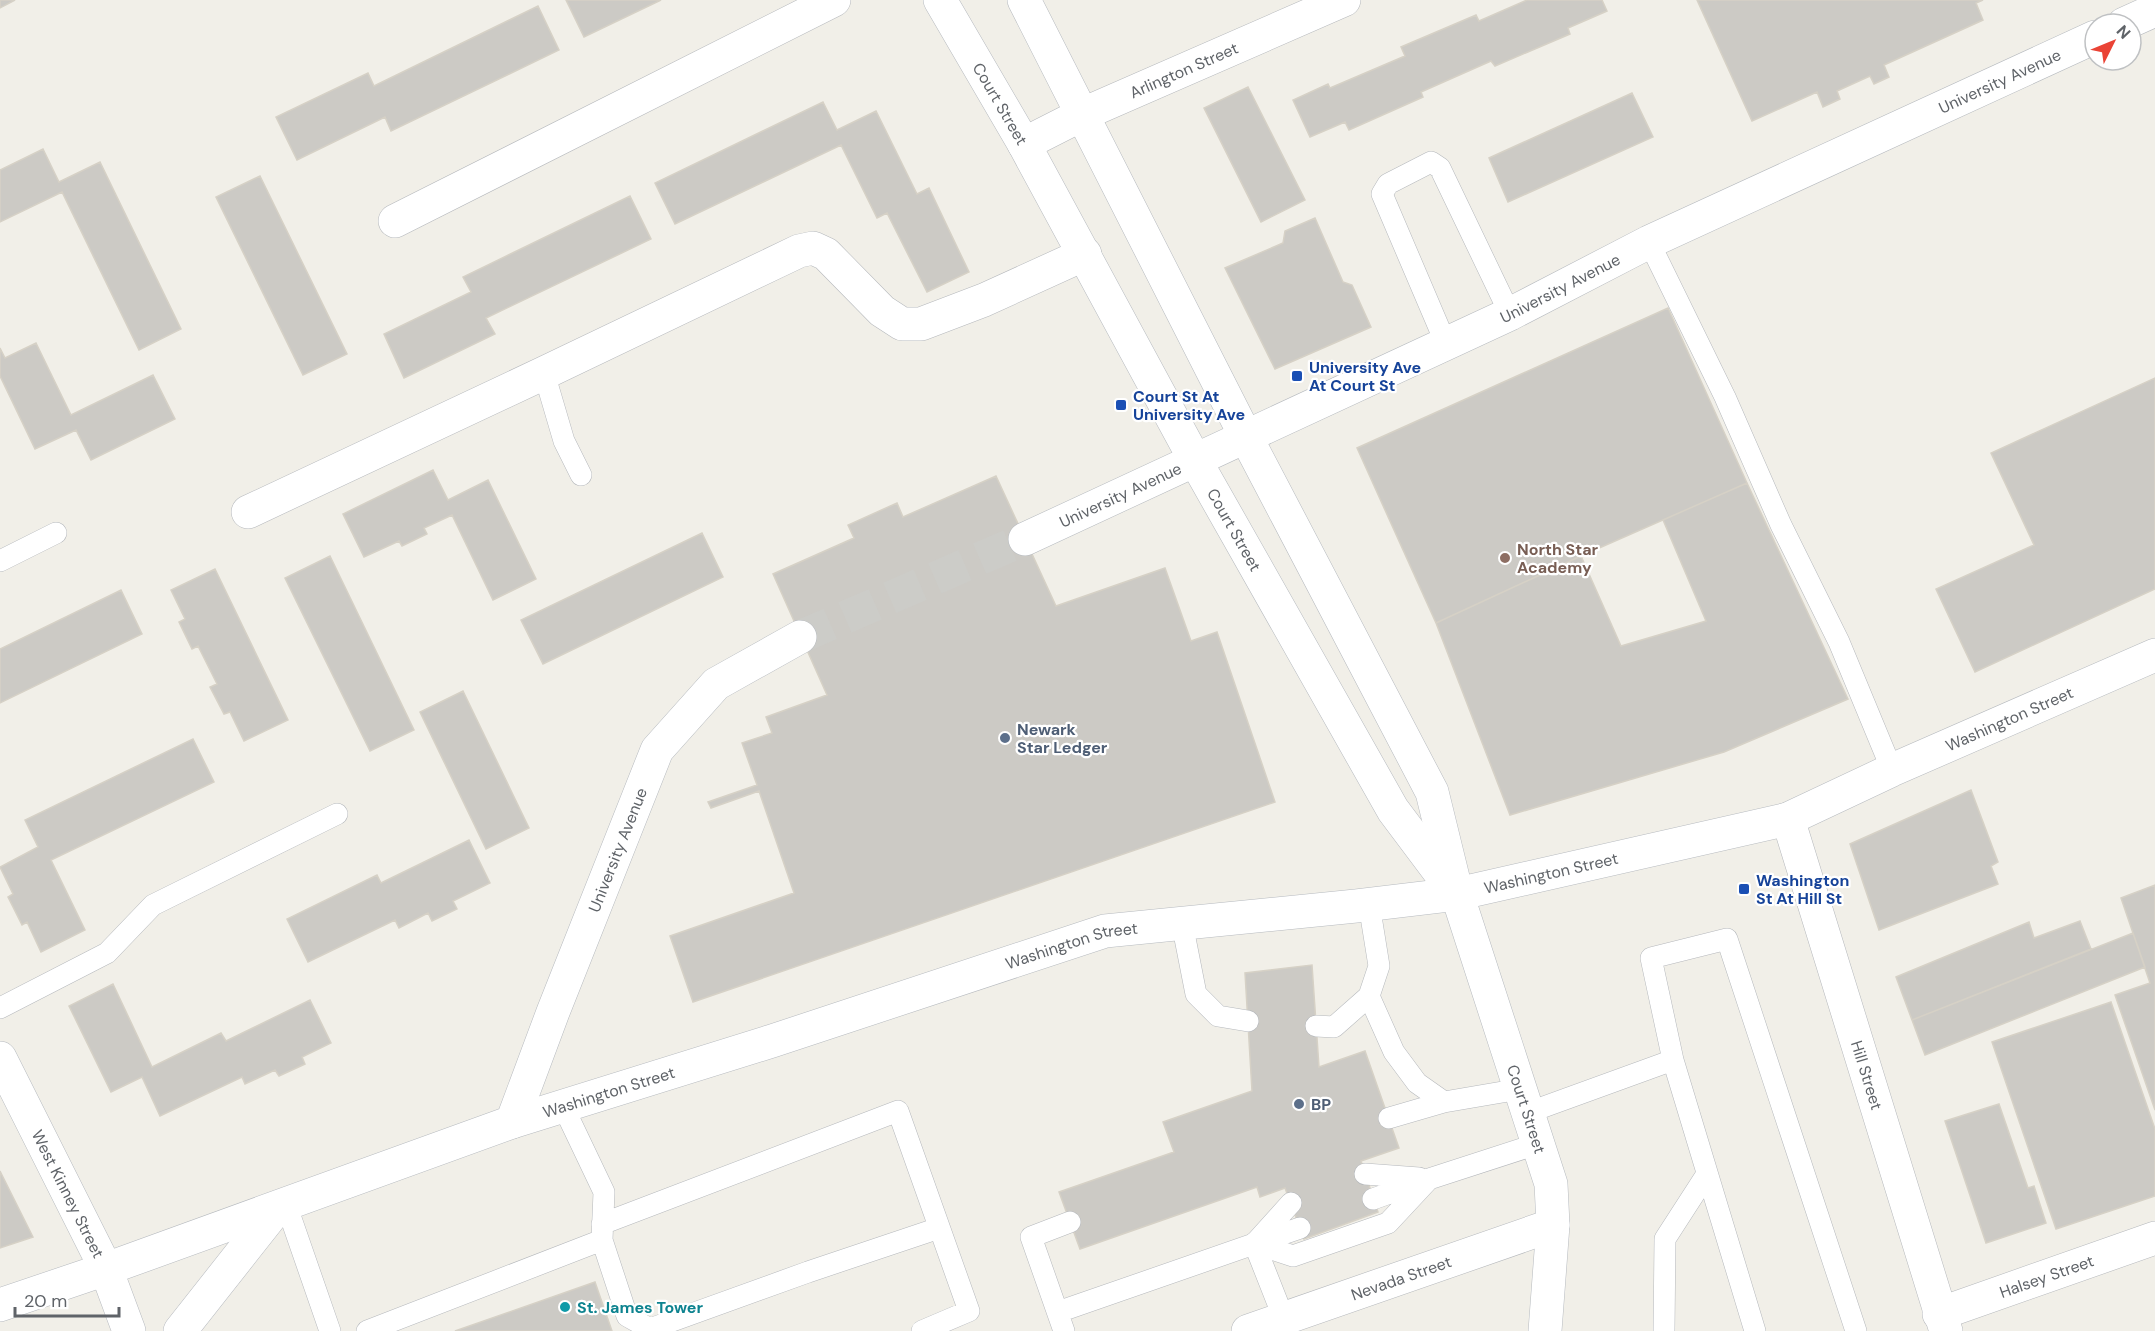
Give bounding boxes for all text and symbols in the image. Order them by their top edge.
north arrow [2083,12,2143,72]
text: N [2112,21,2135,44]
street label: Arlington Street [1126,37,1241,103]
street label: University Avenue [1935,44,2064,118]
street label: Court Street [968,59,1033,149]
street label: University Avenue [1497,248,1624,328]
place label: University Ave At Court St [1309,357,1421,396]
marker: University Ave At Court St [1290,369,1304,383]
place label: Court St At University Ave [1133,386,1245,425]
marker: Court St At University Ave [1114,398,1128,412]
street label: University Avenue [1056,457,1185,532]
street label: Court Street [1203,484,1266,575]
place label: North Star Academy [1517,539,1599,578]
marker: North Star Academy [1498,551,1512,565]
street label: Washington Street [1942,682,2076,756]
place label: Newark Star Ledger [1017,719,1108,758]
marker: Newark Star Ledger [998,731,1012,745]
street label: University Avenue [583,784,652,915]
street label: Washington Street [1482,847,1620,898]
place label: Washington St At Hill St [1756,870,1849,909]
marker: Washington St At Hill St [1737,882,1751,896]
street label: Washington Street [1003,917,1139,974]
street label: Hill Street [1846,1038,1888,1112]
street label: Washington Street [540,1061,677,1122]
street label: Court Street [1503,1062,1551,1156]
place label: BP [1311,1094,1331,1115]
marker: BP [1292,1097,1306,1111]
street label: West Kinney Street [27,1126,109,1262]
street label: Halsey Street [1997,1250,2097,1302]
street label: Nevada Street [1348,1251,1454,1305]
scale bar [15,1280,118,1318]
text: 20 m [24,1289,67,1313]
place label: St. James Tower [577,1297,703,1318]
marker: St. James Tower [558,1300,572,1314]

